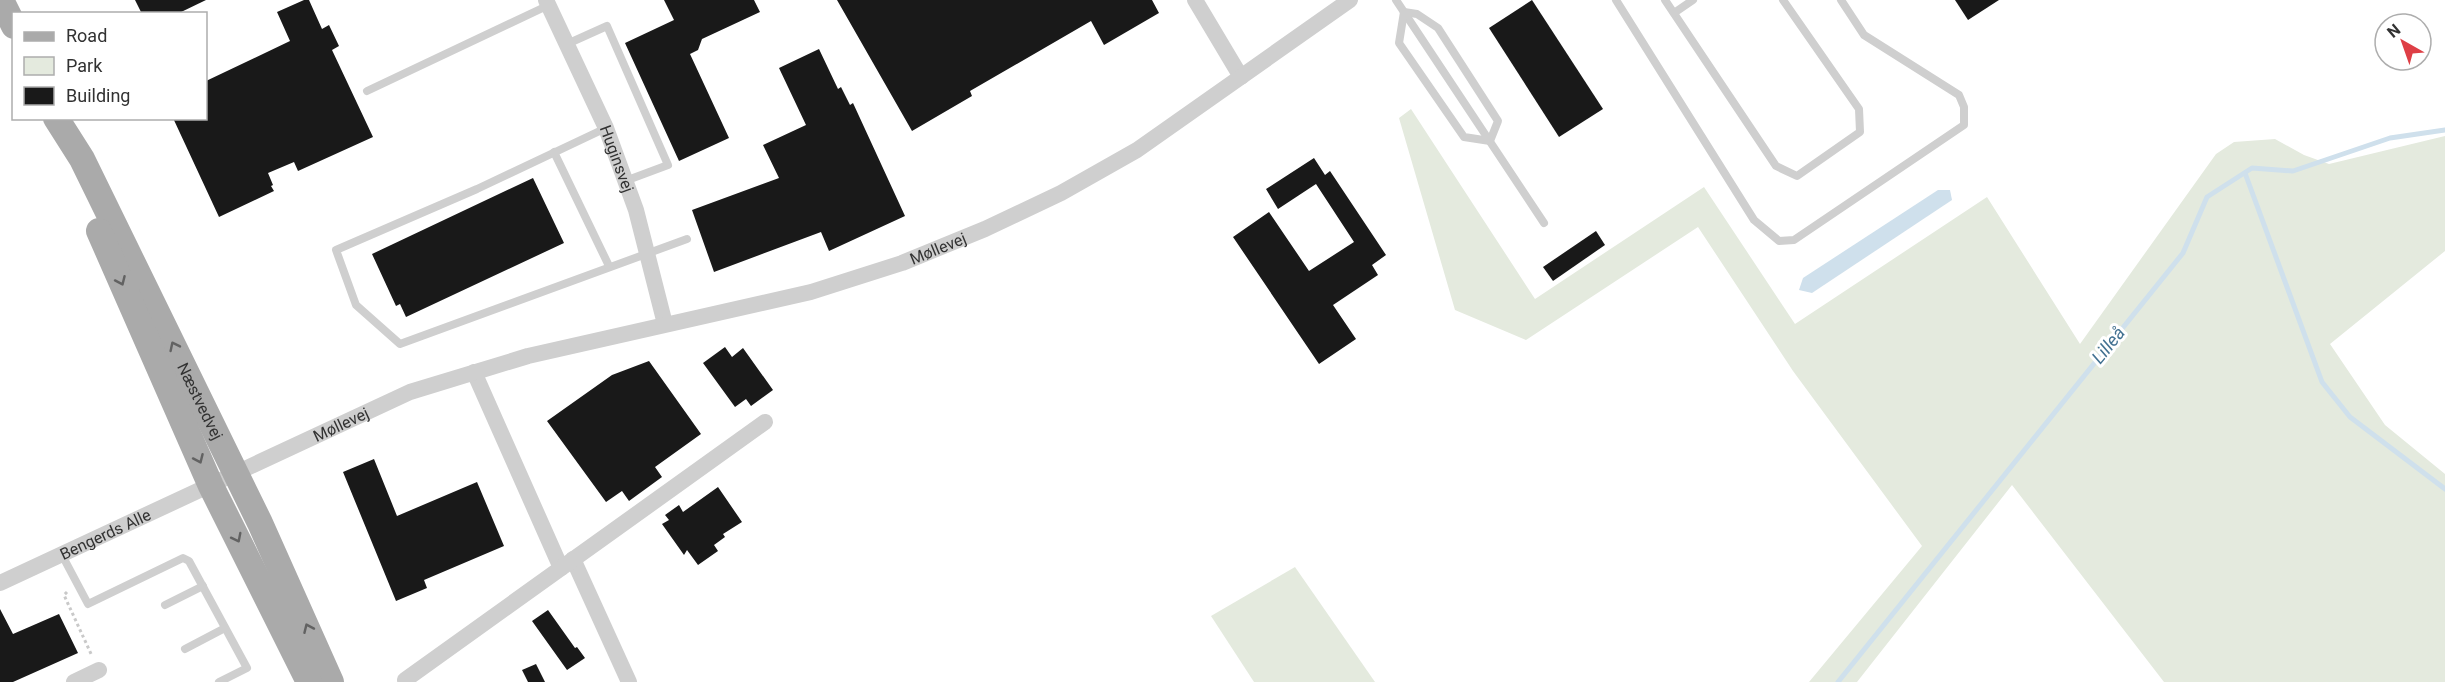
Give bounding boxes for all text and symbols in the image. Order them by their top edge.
legend [12,12,207,120]
north arrow [2373,12,2433,72]
text: N [2383,20,2404,42]
text: Road [66,25,107,46]
text: Park [66,55,103,76]
text: Building [66,85,130,106]
street label: Huginsvej [596,122,638,195]
street label: Møllevej [907,228,969,268]
one-way arrow [114,274,126,285]
water label: Lilleå [2087,322,2129,368]
one-way arrow [169,341,181,352]
street label: Næstvedvej [173,359,227,443]
street label: Møllevej [310,403,372,445]
one-way arrow [192,453,204,464]
street label: Bengerds Alle [57,505,154,563]
one-way arrow [230,532,241,542]
one-way arrow [303,624,315,635]

